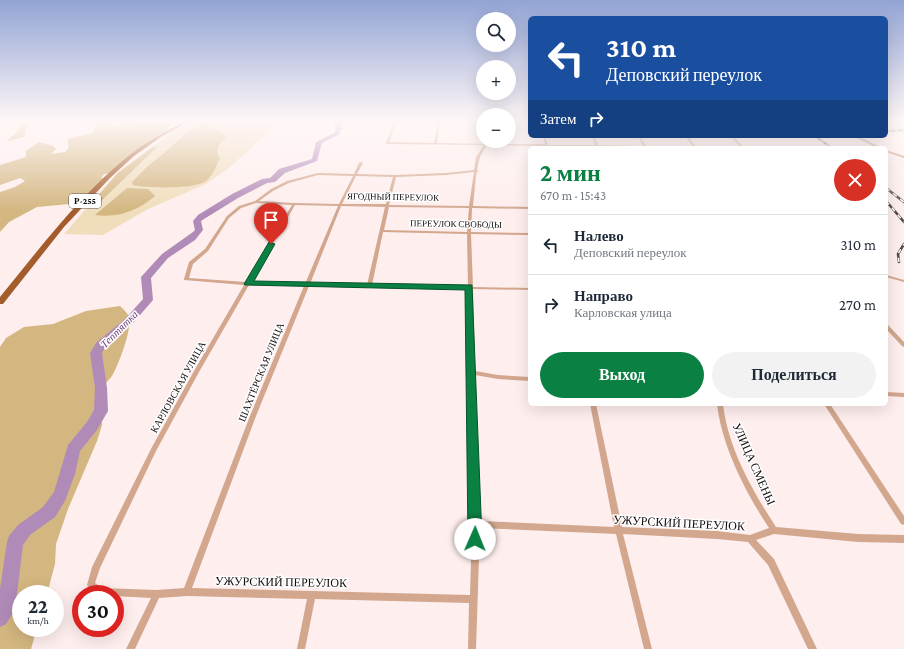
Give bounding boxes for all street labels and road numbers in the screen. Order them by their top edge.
street label: ЯГОДНЫЙ ПЕРЕУЛОК [347,191,440,203]
road number: Р-255 [69,194,101,208]
street label: ПЕРЕУЛОК СВОБОДЫ [410,218,502,230]
street label: ШАХТЁРСКАЯ УЛИЦА [236,320,286,423]
street label: КАРЛОВСКАЯ УЛИЦА [148,339,208,435]
street label: УЛИЦА СМЕНЫ [730,421,779,508]
street label: УЖУРСКИЙ ПЕРЕУЛОК [613,513,746,533]
street label: УЖУРСКИЙ ПЕРЕУЛОК [215,574,348,590]

